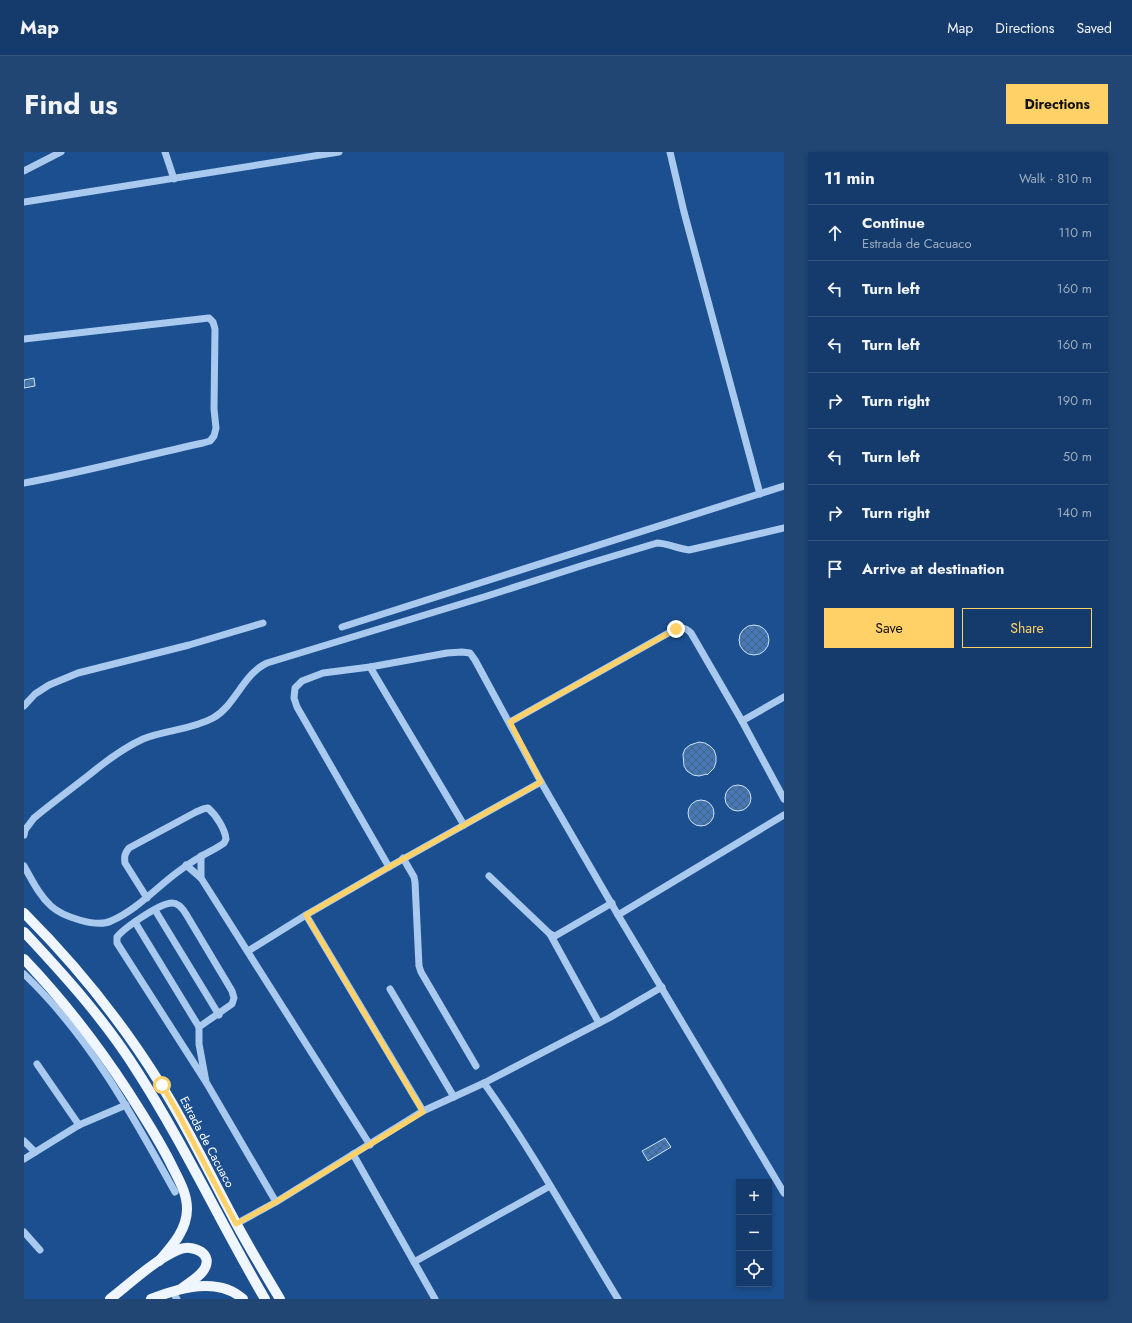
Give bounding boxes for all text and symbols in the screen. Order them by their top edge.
text: Map [20,14,59,41]
text: Map [947,18,973,38]
text: Directions [995,18,1055,38]
text: Saved [1077,18,1112,38]
text: Find us [24,84,118,125]
button: Directions [1006,84,1108,124]
text: 11 min [824,166,875,190]
text: Walk · 810 m [1019,169,1092,188]
text: Continue [862,212,925,234]
icon: ahead [824,222,846,244]
text: 110 m [1058,223,1092,242]
text: Estrada de Cacuaco [862,234,972,253]
icon: left [824,278,846,300]
text: Turn left [862,278,920,300]
text: 160 m [1057,279,1092,298]
icon: left [824,334,846,356]
text: Turn left [862,334,920,356]
text: 160 m [1057,335,1092,354]
icon: right [824,390,846,412]
text: Turn right [862,390,930,412]
text: 190 m [1057,391,1092,410]
icon: left [824,446,846,468]
text: Turn left [862,446,920,468]
text: 50 m [1063,447,1092,466]
icon: right [824,502,846,524]
text: Turn right [862,502,930,524]
text: 140 m [1057,503,1092,522]
icon: arrive [824,558,846,580]
text: Arrive at destination [862,558,1004,580]
button: Save [824,608,954,648]
button: Share [962,608,1092,648]
route end [667,620,685,638]
route start [153,1076,171,1094]
street label: Estrada de Cacuaco [175,1093,239,1191]
map controls [736,1179,772,1287]
button: + [736,1179,772,1215]
button: − [736,1215,772,1251]
button: locate [736,1251,772,1287]

